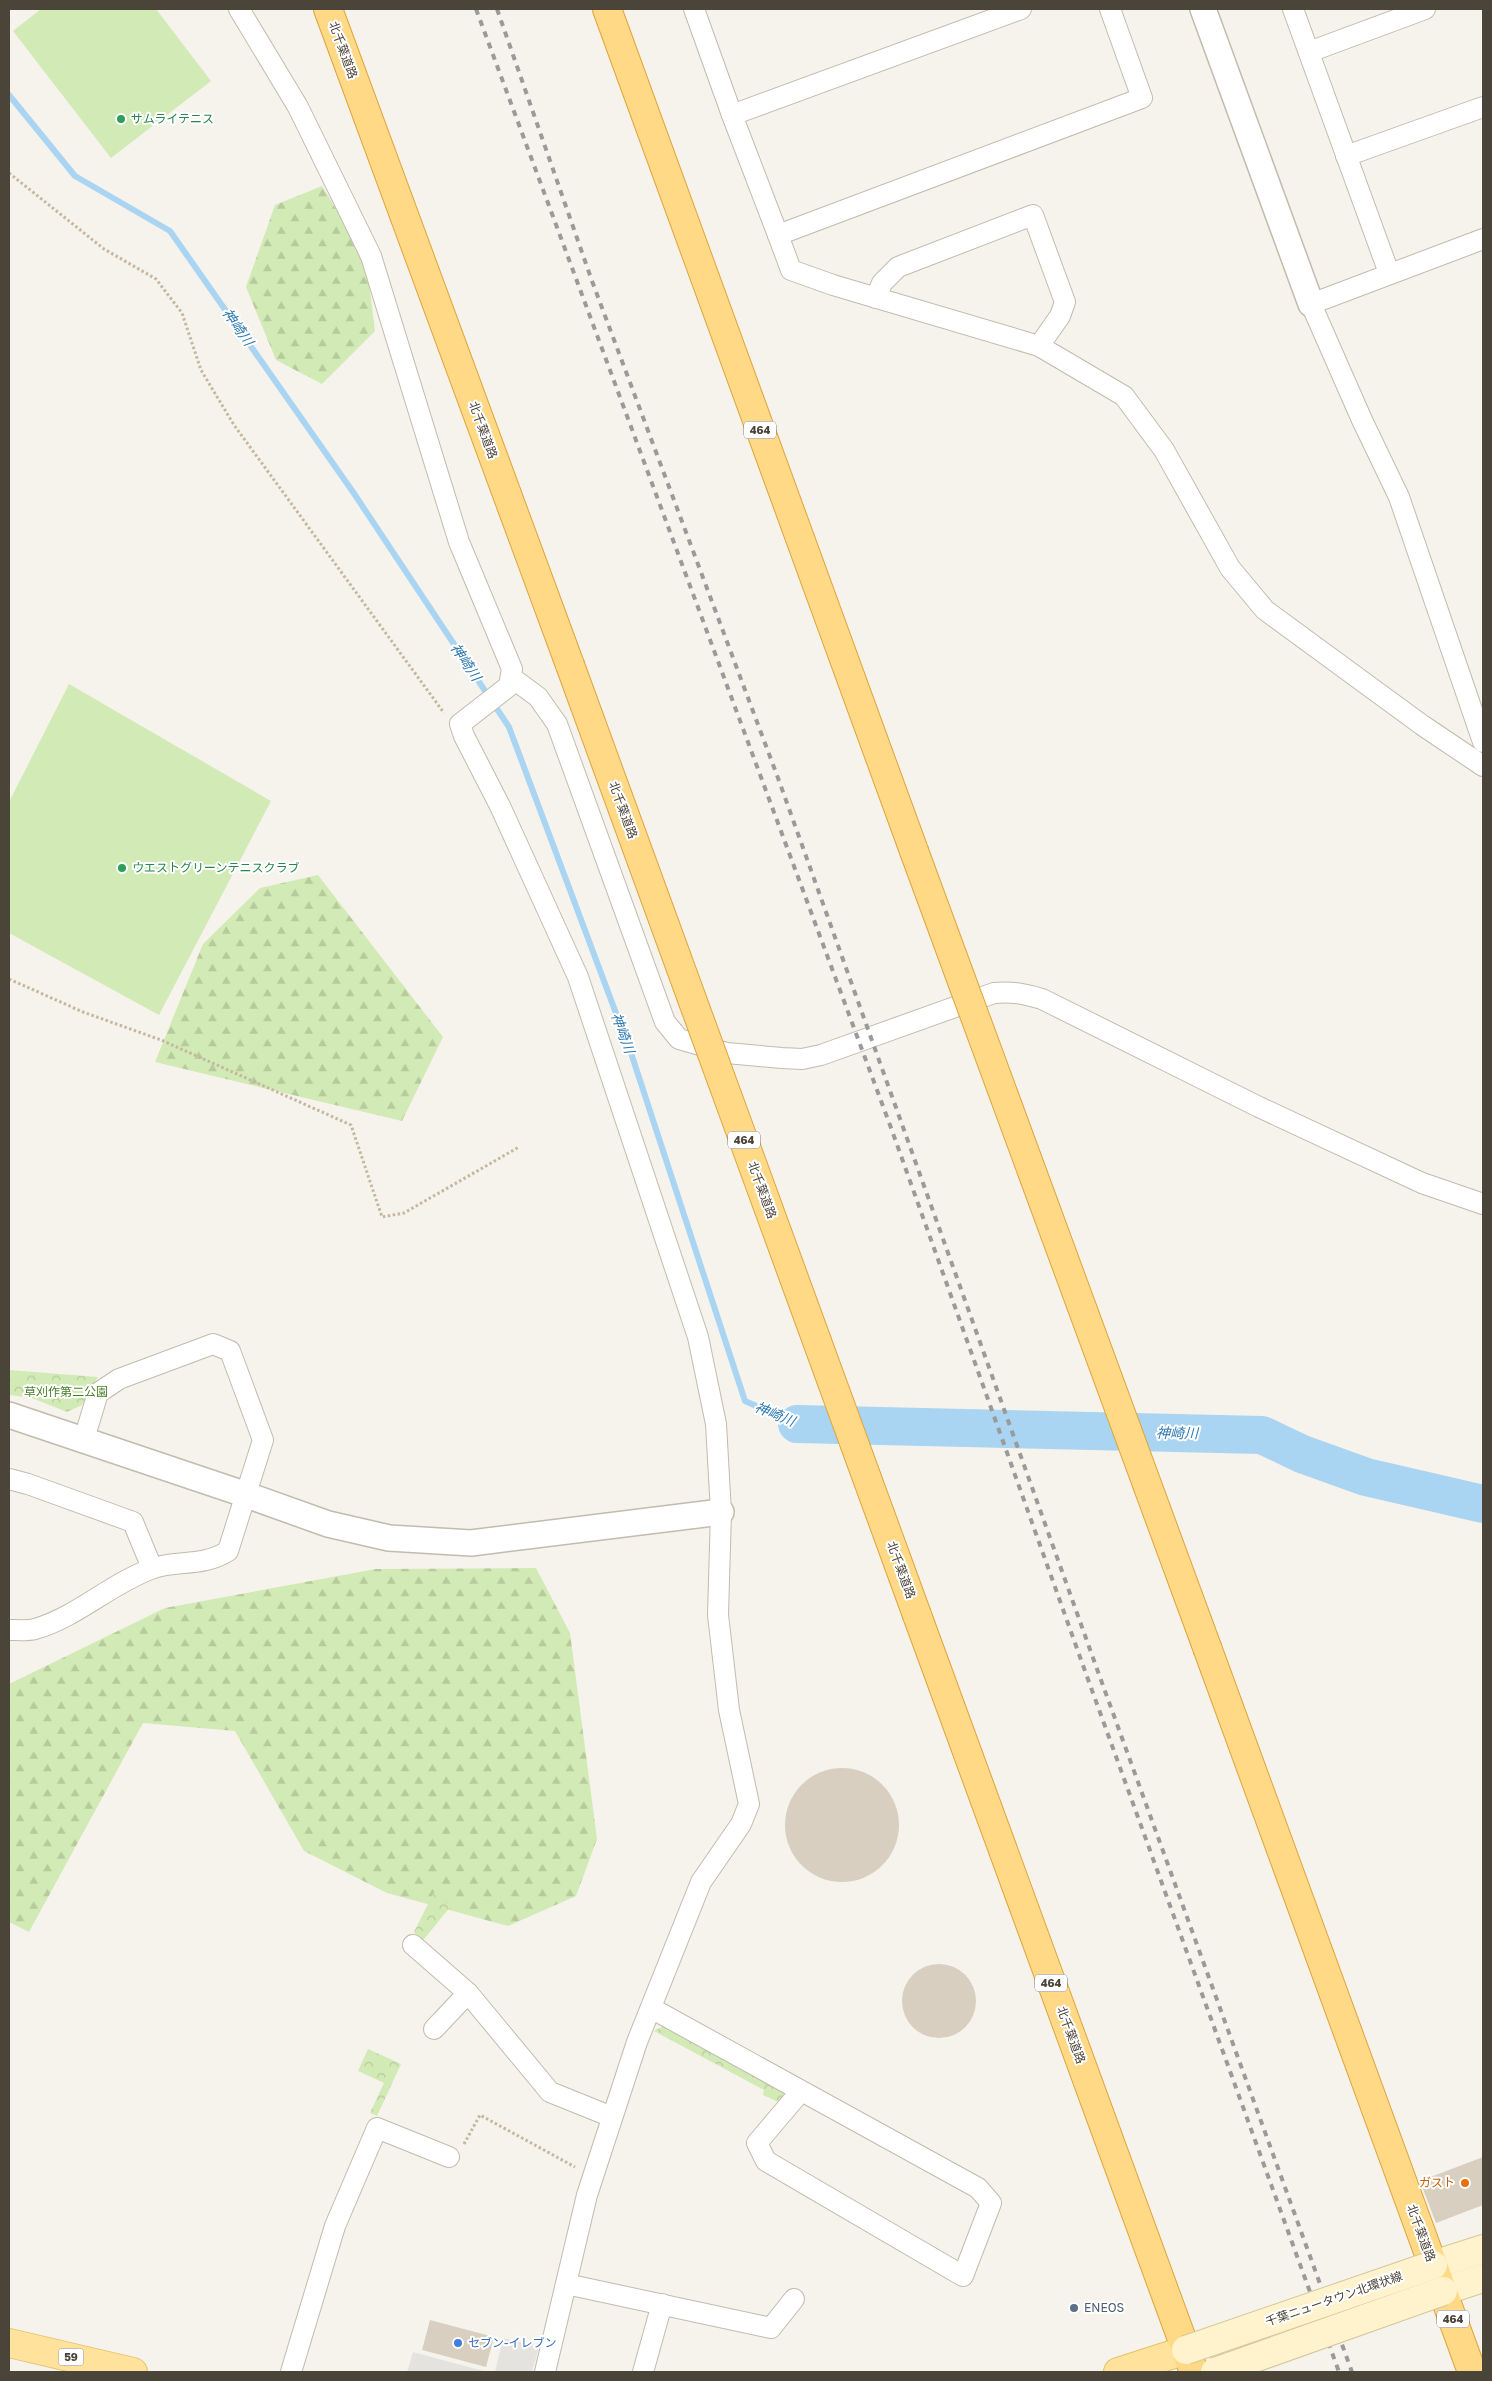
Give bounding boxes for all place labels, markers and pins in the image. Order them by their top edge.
place label: サムライテニス [131,111,214,126]
marker: サムライテニス [115,113,127,125]
place label: ウエストグリーンテニスクラブ [132,860,299,875]
marker: ウエストグリーンテニスクラブ [116,862,128,874]
place label: ガスト [1419,2175,1455,2190]
marker: ガスト [1459,2177,1471,2189]
place label: ENEOS [1084,2300,1125,2315]
marker: ENEOS [1068,2302,1080,2314]
place label: セブン-イレブン [468,2335,557,2350]
marker: セブン-イレブン [452,2337,464,2349]

